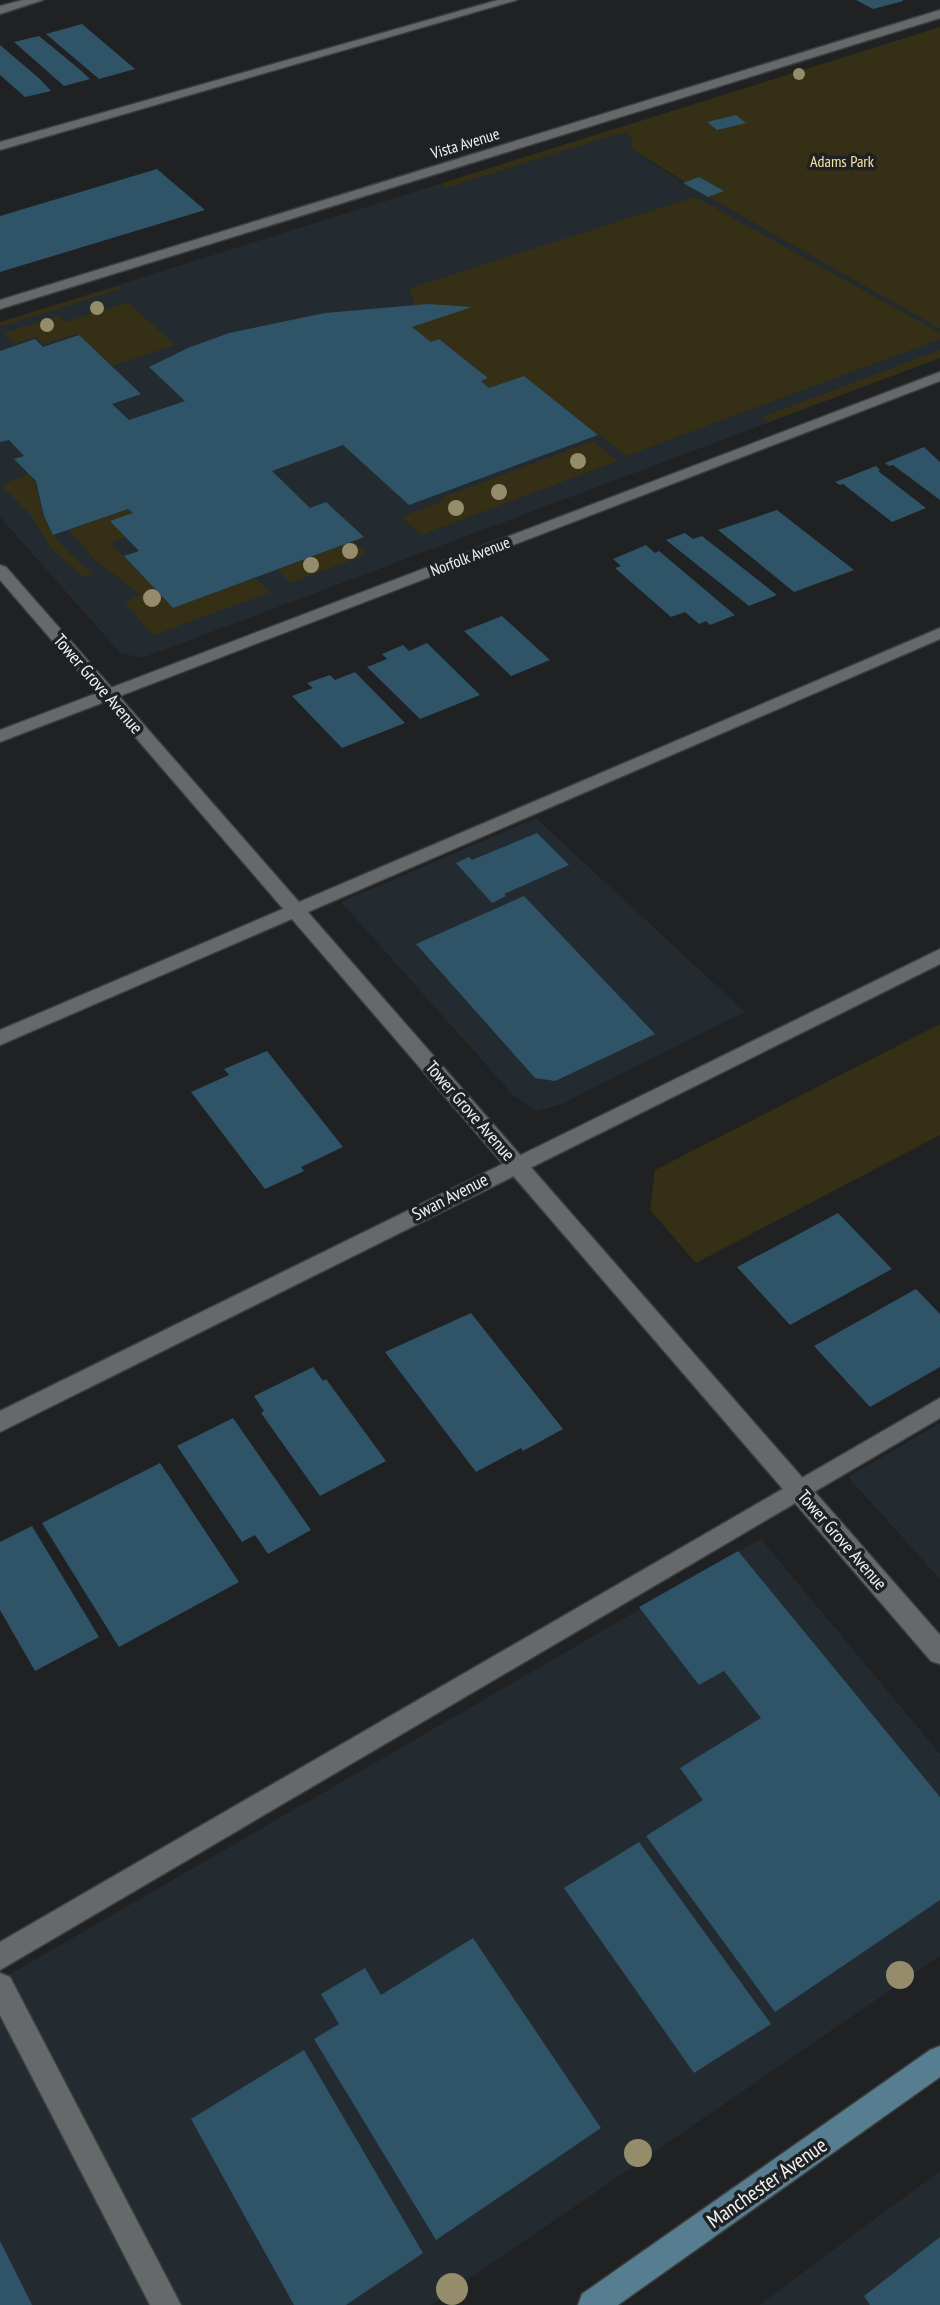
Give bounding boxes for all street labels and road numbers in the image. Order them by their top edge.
street label: Vista Avenue [427,123,502,163]
street label: Norfolk Avenue [427,532,513,580]
street label: Tower Grove Avenue [49,629,148,738]
street label: Tower Grove Avenue [421,1056,520,1165]
street label: Swan Avenue [408,1168,492,1225]
street label: Tower Grove Avenue [793,1485,892,1594]
street label: Manchester Avenue [701,2131,832,2234]

